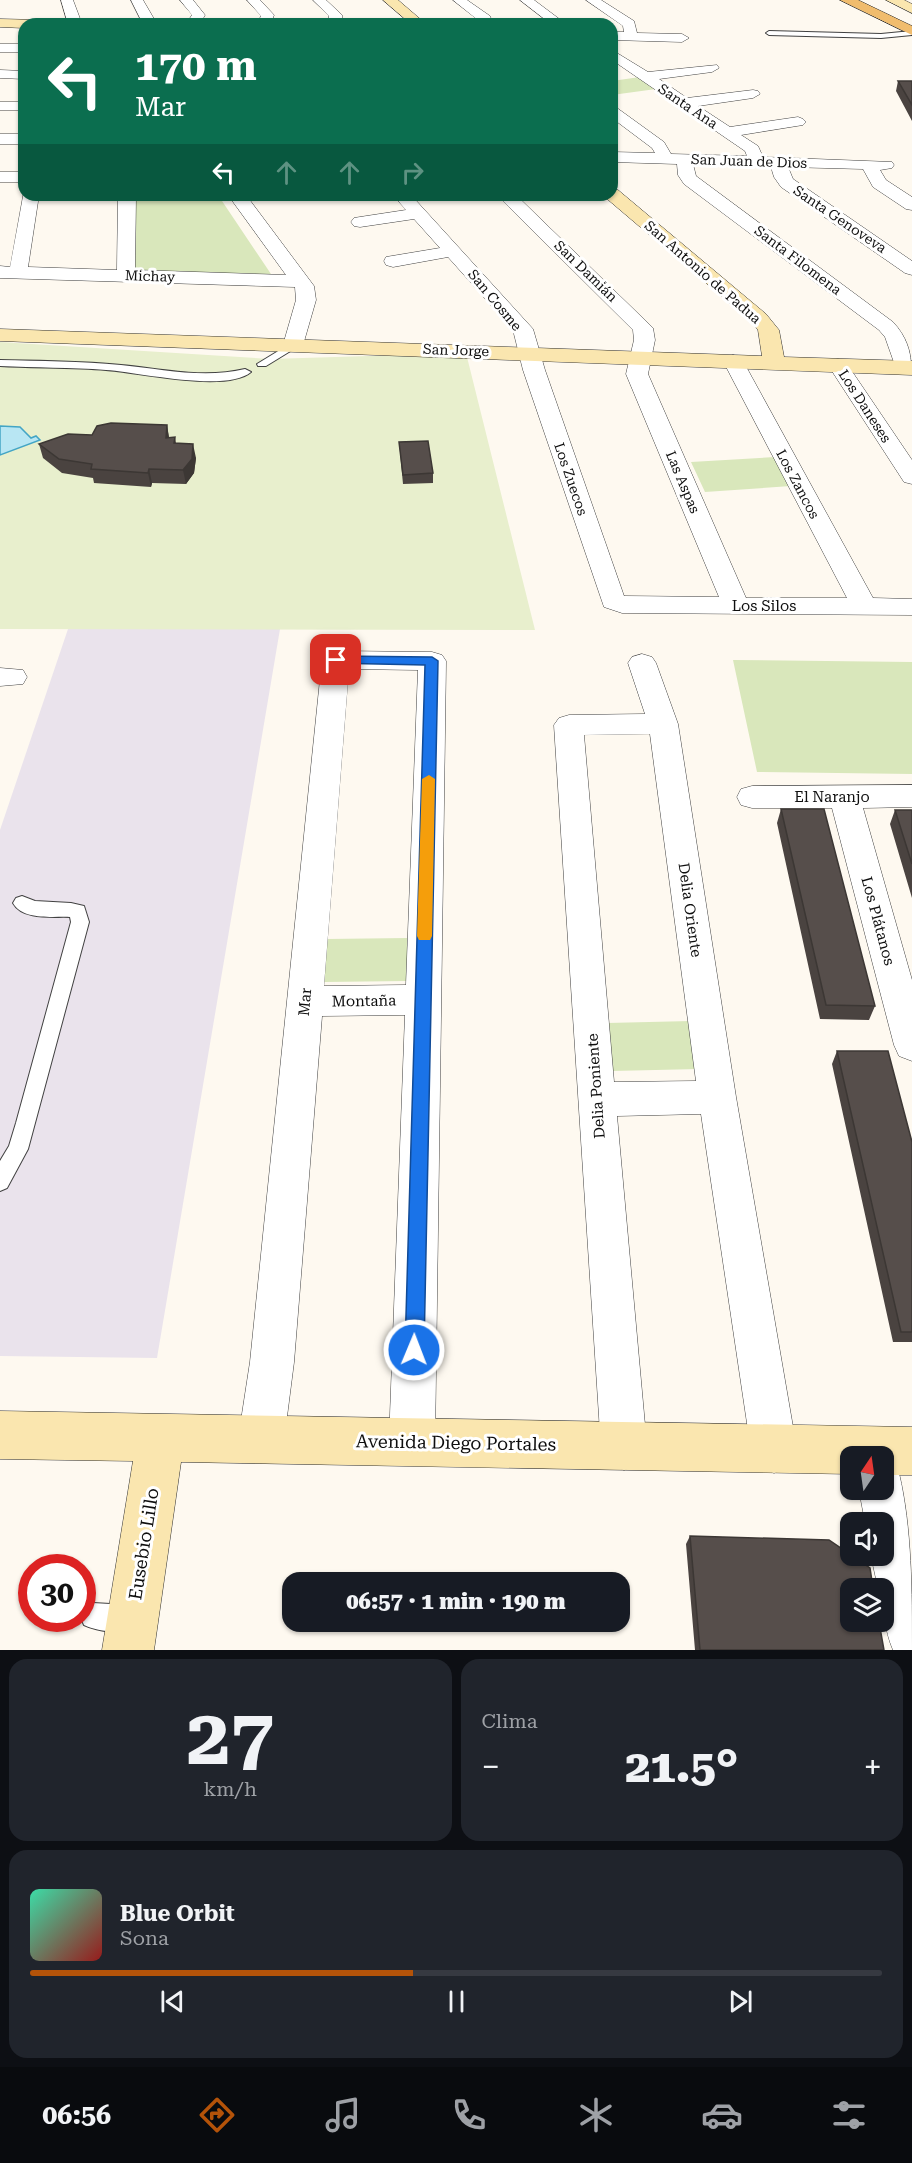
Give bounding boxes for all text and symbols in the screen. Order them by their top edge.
text: 170 m [135,41,257,90]
icon: left [36,42,114,120]
street label: Santa Ana [655,80,721,132]
text: Mar [135,91,186,123]
street label: San Juan de Dios [691,151,808,171]
icon: left [207,156,240,189]
icon: ahead [270,156,303,189]
icon: ahead [333,156,366,189]
icon: right [396,156,429,189]
street label: Santa Genoveva [790,182,890,256]
street label: San Antonio de Padua [642,217,765,327]
street label: Santa Filomena [751,222,845,298]
street label: San Damián [551,237,621,305]
street label: San Cosme [465,266,525,334]
street label: Michay [125,267,176,285]
street label: San Jorge [423,341,490,359]
street label: Los Daneses [836,367,895,446]
street label: Los Zuecos [551,441,591,518]
street label: Los Zancos [773,447,823,522]
street label: Las Aspas [663,448,703,516]
street label: Los Silos [732,597,796,615]
pin [310,634,361,685]
icon: arrive [319,643,352,676]
street label: El Naranjo [794,788,870,806]
street label: Delia Oriente [674,861,706,959]
street label: Los Plátanos [857,875,899,967]
street label: Mar [295,987,315,1017]
street label: Montaña [332,991,396,1011]
street label: Delia Poniente [583,1033,609,1139]
position arrow [382,1318,446,1382]
street label: Avenida Diego Portales [356,1430,556,1455]
north arrow [840,1446,894,1500]
map controls [840,1446,894,1632]
street label: Eusebio Lillo [124,1487,163,1601]
button: sound [840,1512,894,1566]
speed limit sign: 30 [18,1554,96,1632]
button: layers [840,1578,894,1632]
text: 06:57 · 1 min · 190 m [346,1589,566,1614]
text: 27 [187,1692,274,1783]
text: Clima [482,1709,537,1733]
text: 21.5° [625,1740,738,1793]
text: − [482,1747,500,1786]
text: + [864,1747,882,1786]
text: km/h [203,1777,257,1801]
text: Blue Orbit [120,1901,235,1926]
text: Sona [120,1926,169,1950]
icon: previous [156,1985,189,2018]
icon: pause [440,1985,473,2018]
icon: next [724,1985,757,2018]
icon: directions [196,2094,238,2136]
icon: music [322,2094,364,2136]
icon: phone [448,2094,490,2136]
icon: climate [575,2094,617,2136]
icon: car [701,2094,743,2136]
icon: filters [828,2094,870,2136]
text: 06:56 [42,2099,111,2131]

